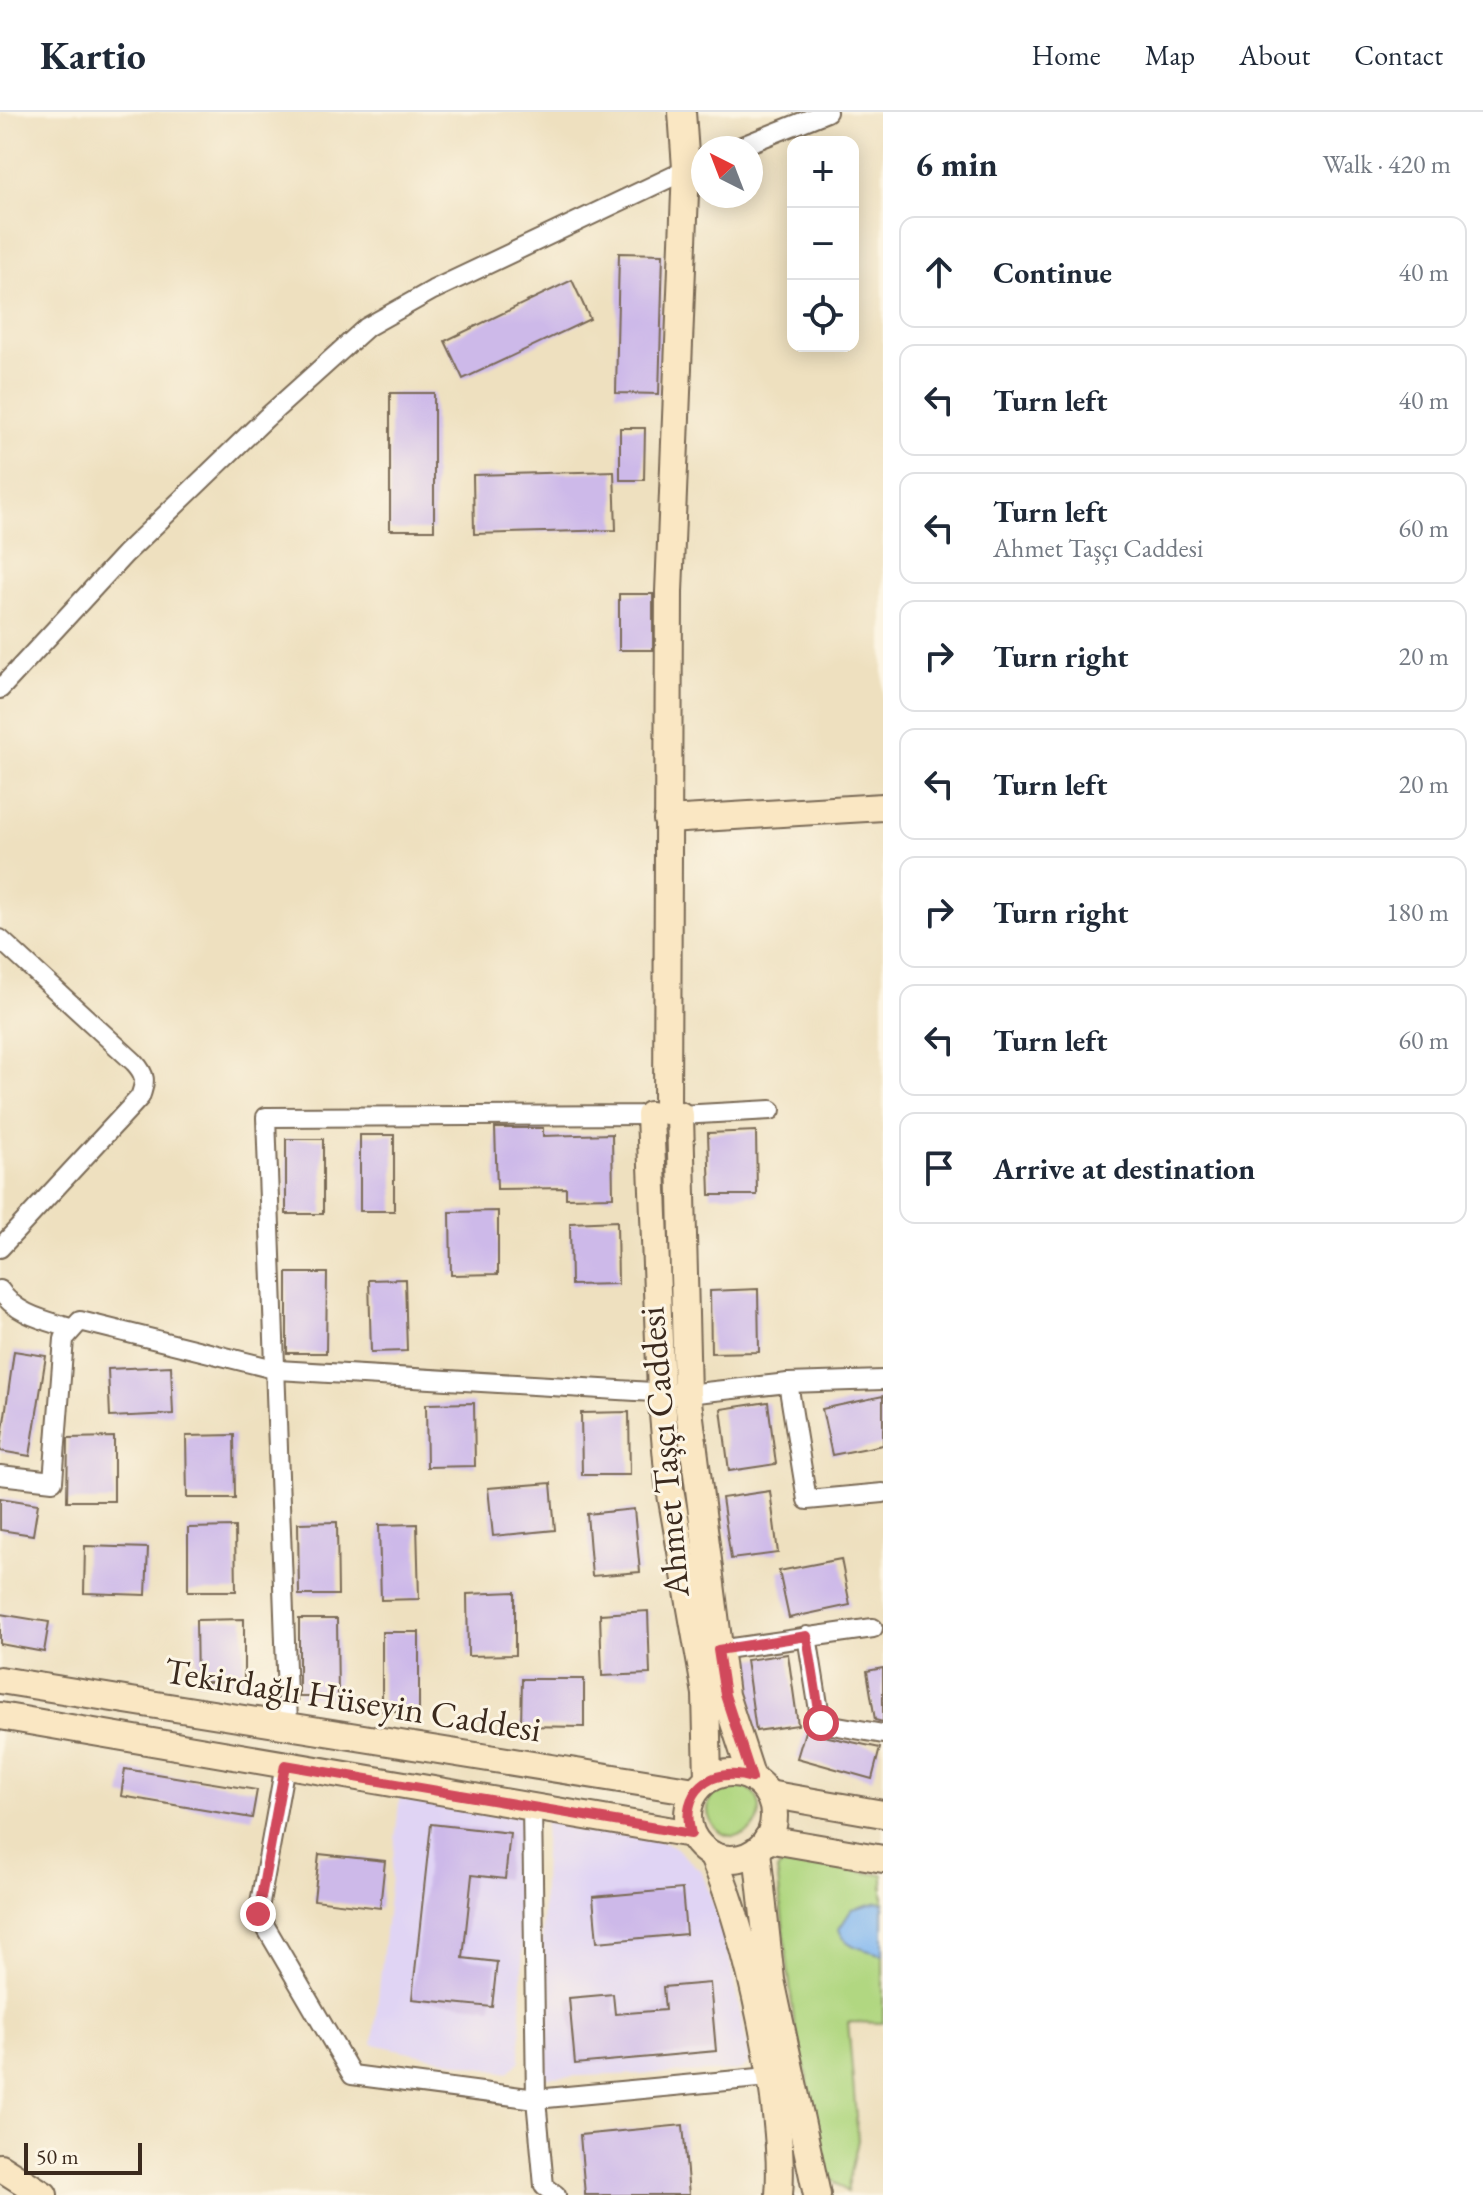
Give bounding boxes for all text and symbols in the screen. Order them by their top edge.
text: Kartio [40,31,146,80]
text: Home [1031,37,1101,73]
text: Map [1145,37,1195,73]
text: About [1239,37,1310,73]
text: Contact [1354,37,1443,73]
north arrow [691,136,763,208]
map controls [787,136,859,352]
button: + [787,136,859,208]
text: 6 min [915,142,998,186]
text: Walk · 420 m [1323,147,1451,181]
button: − [787,208,859,280]
icon: ahead [917,250,961,294]
text: Continue [993,253,1112,292]
text: 40 m [1399,255,1449,289]
button: locate [787,280,859,352]
icon: left [917,378,961,422]
text: Turn left [993,381,1107,420]
text: 40 m [1399,383,1449,417]
text: Turn left [993,492,1107,531]
icon: left [917,506,961,550]
text: 60 m [1399,511,1449,545]
text: Ahmet Taşçı Caddesi [993,531,1203,565]
icon: right [917,634,961,678]
text: Turn right [993,637,1129,676]
text: 20 m [1399,639,1449,673]
icon: left [917,762,961,806]
text: Turn left [993,765,1107,804]
text: 20 m [1399,767,1449,801]
icon: right [917,890,961,934]
text: Turn right [993,893,1129,932]
text: 180 m [1386,895,1449,929]
icon: left [917,1018,961,1062]
text: Turn left [993,1021,1107,1060]
text: 60 m [1399,1023,1449,1057]
icon: arrive [917,1146,961,1190]
text: Arrive at destination [993,1149,1255,1188]
street label: Ahmet Taşçı Caddesi [627,1305,700,1600]
street label: Tekirdağlı Hüseyin Caddesi [161,1647,545,1752]
route start [803,1705,839,1741]
route end [240,1896,276,1932]
scale bar [24,2139,142,2175]
text: 50 m [36,2142,79,2171]

